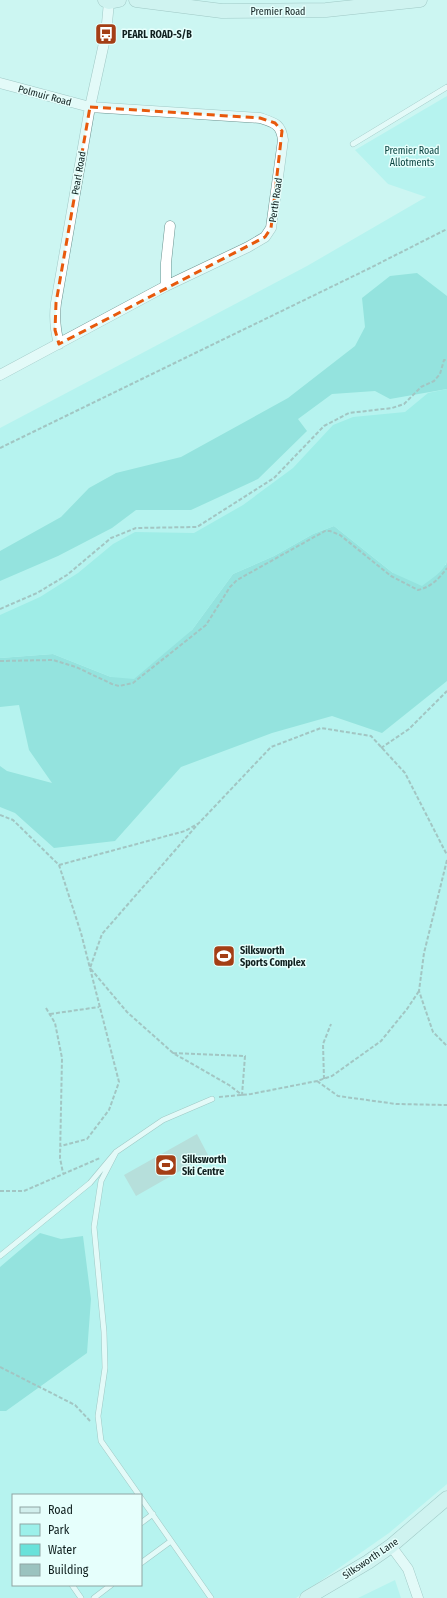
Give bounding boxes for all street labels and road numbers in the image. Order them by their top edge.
street label: Premier Road [251,6,305,18]
street label: Polmuir Road [17,83,73,109]
street label: Pearl Road [69,151,89,196]
street label: Perth Road [267,177,285,223]
street label: Silksworth Lane [340,1536,401,1582]

